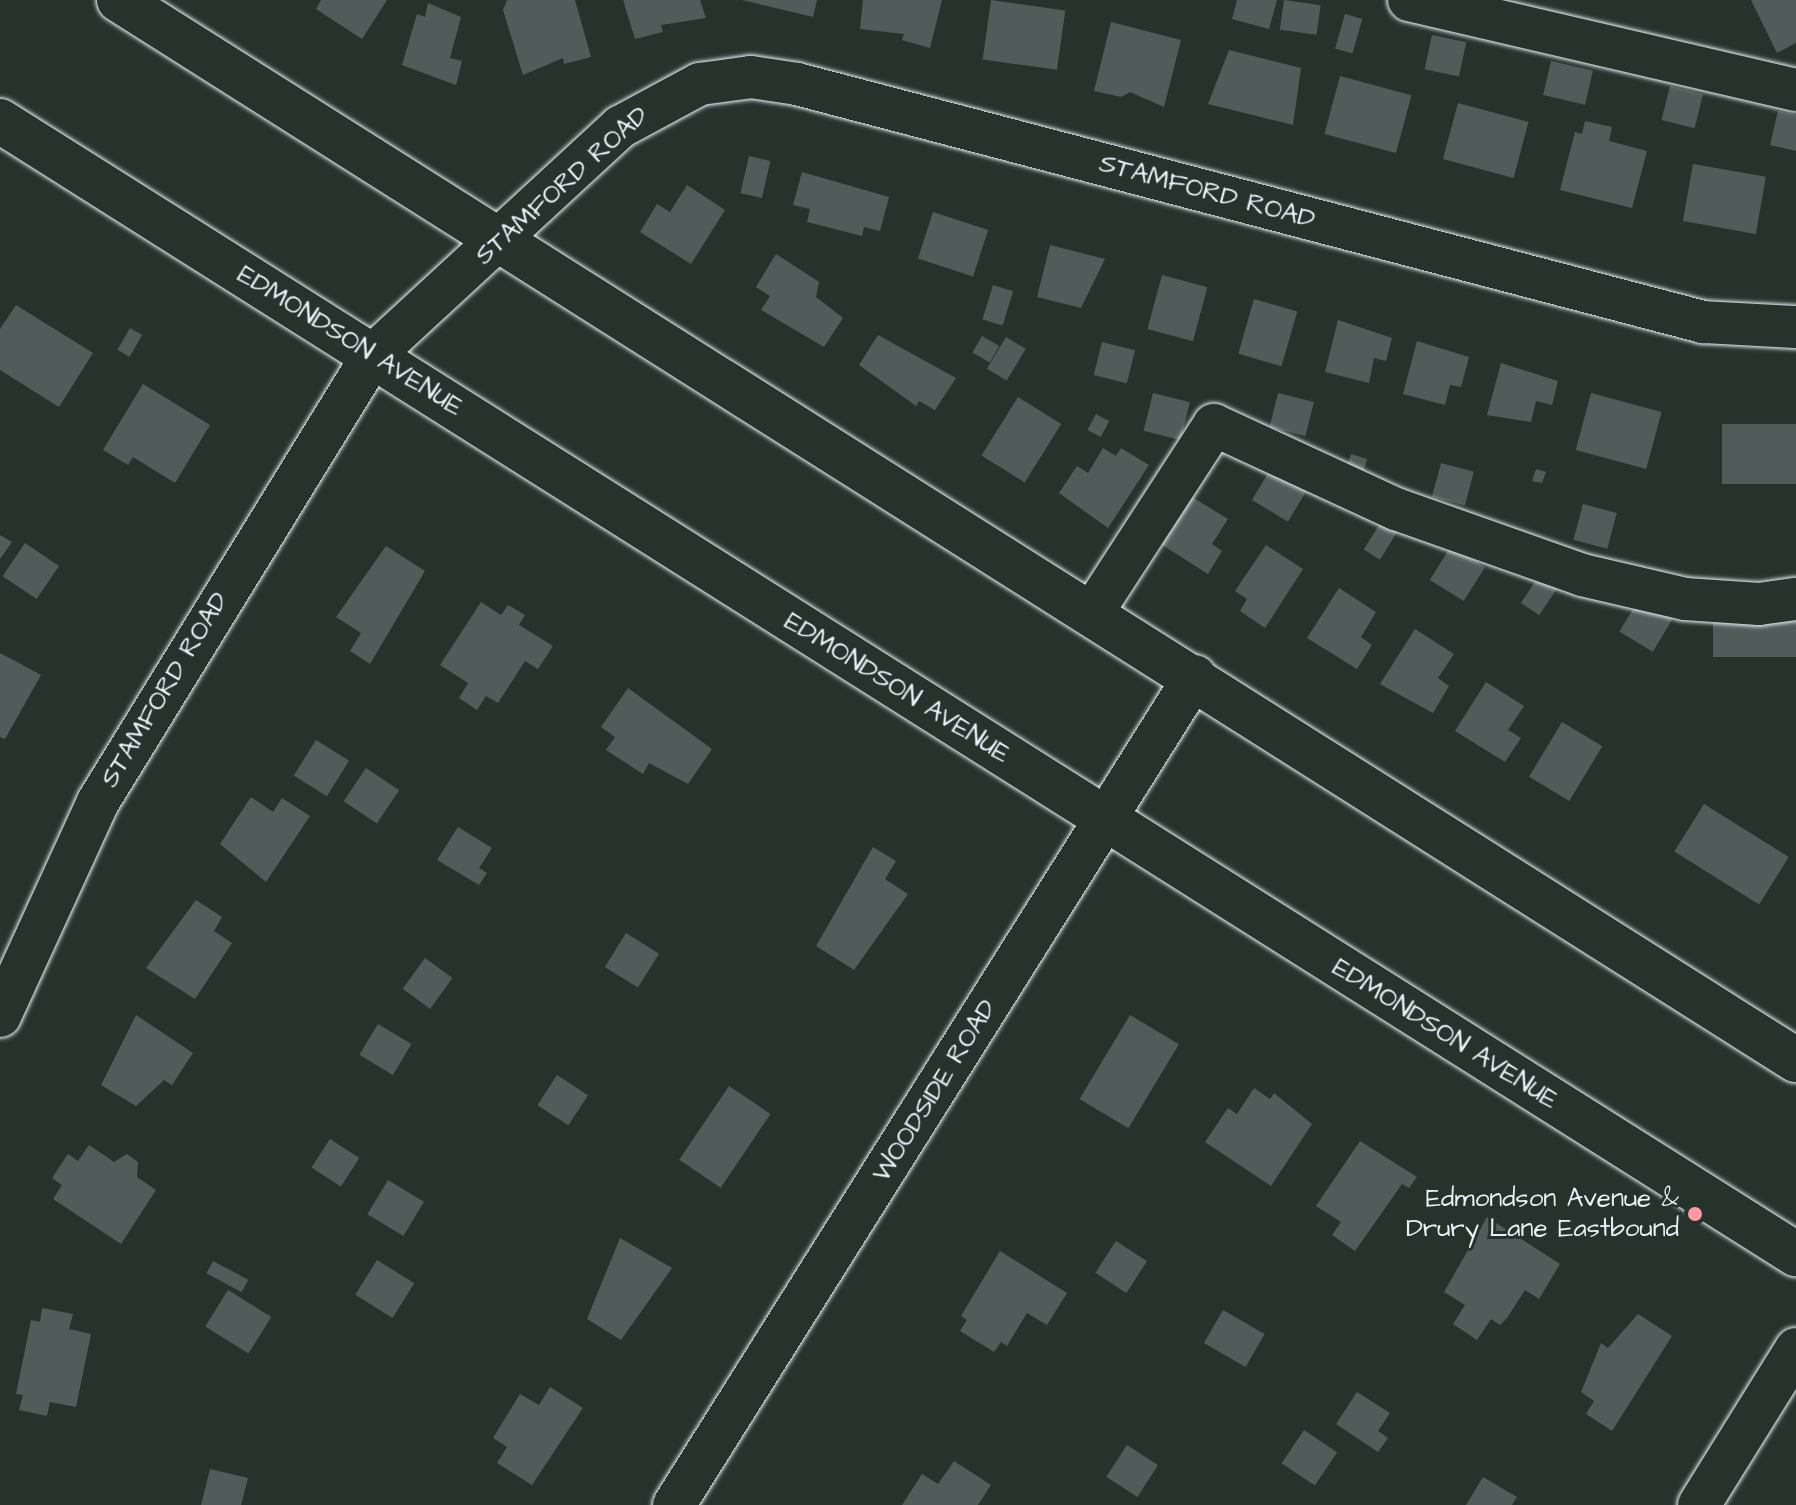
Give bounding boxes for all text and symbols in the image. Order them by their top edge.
street label: STAMFORD ROAD [469,100,655,272]
street label: STAMFORD ROAD [1096,148,1318,236]
street label: EDMONDSON AVENUE [232,259,468,423]
street label: STAMFORD ROAD [95,587,235,793]
street label: EDMONDSON AVENUE [779,606,1015,770]
street label: EDMONDSON AVENUE [1327,952,1563,1116]
street label: WOODSIDE ROAD [866,994,1004,1188]
place label: Edmondson Avenue & Drury Lane Eastbound [1406,1183,1679,1244]
marker: Edmondson Avenue & Drury Lane Eastbound [1686,1205,1704,1223]

